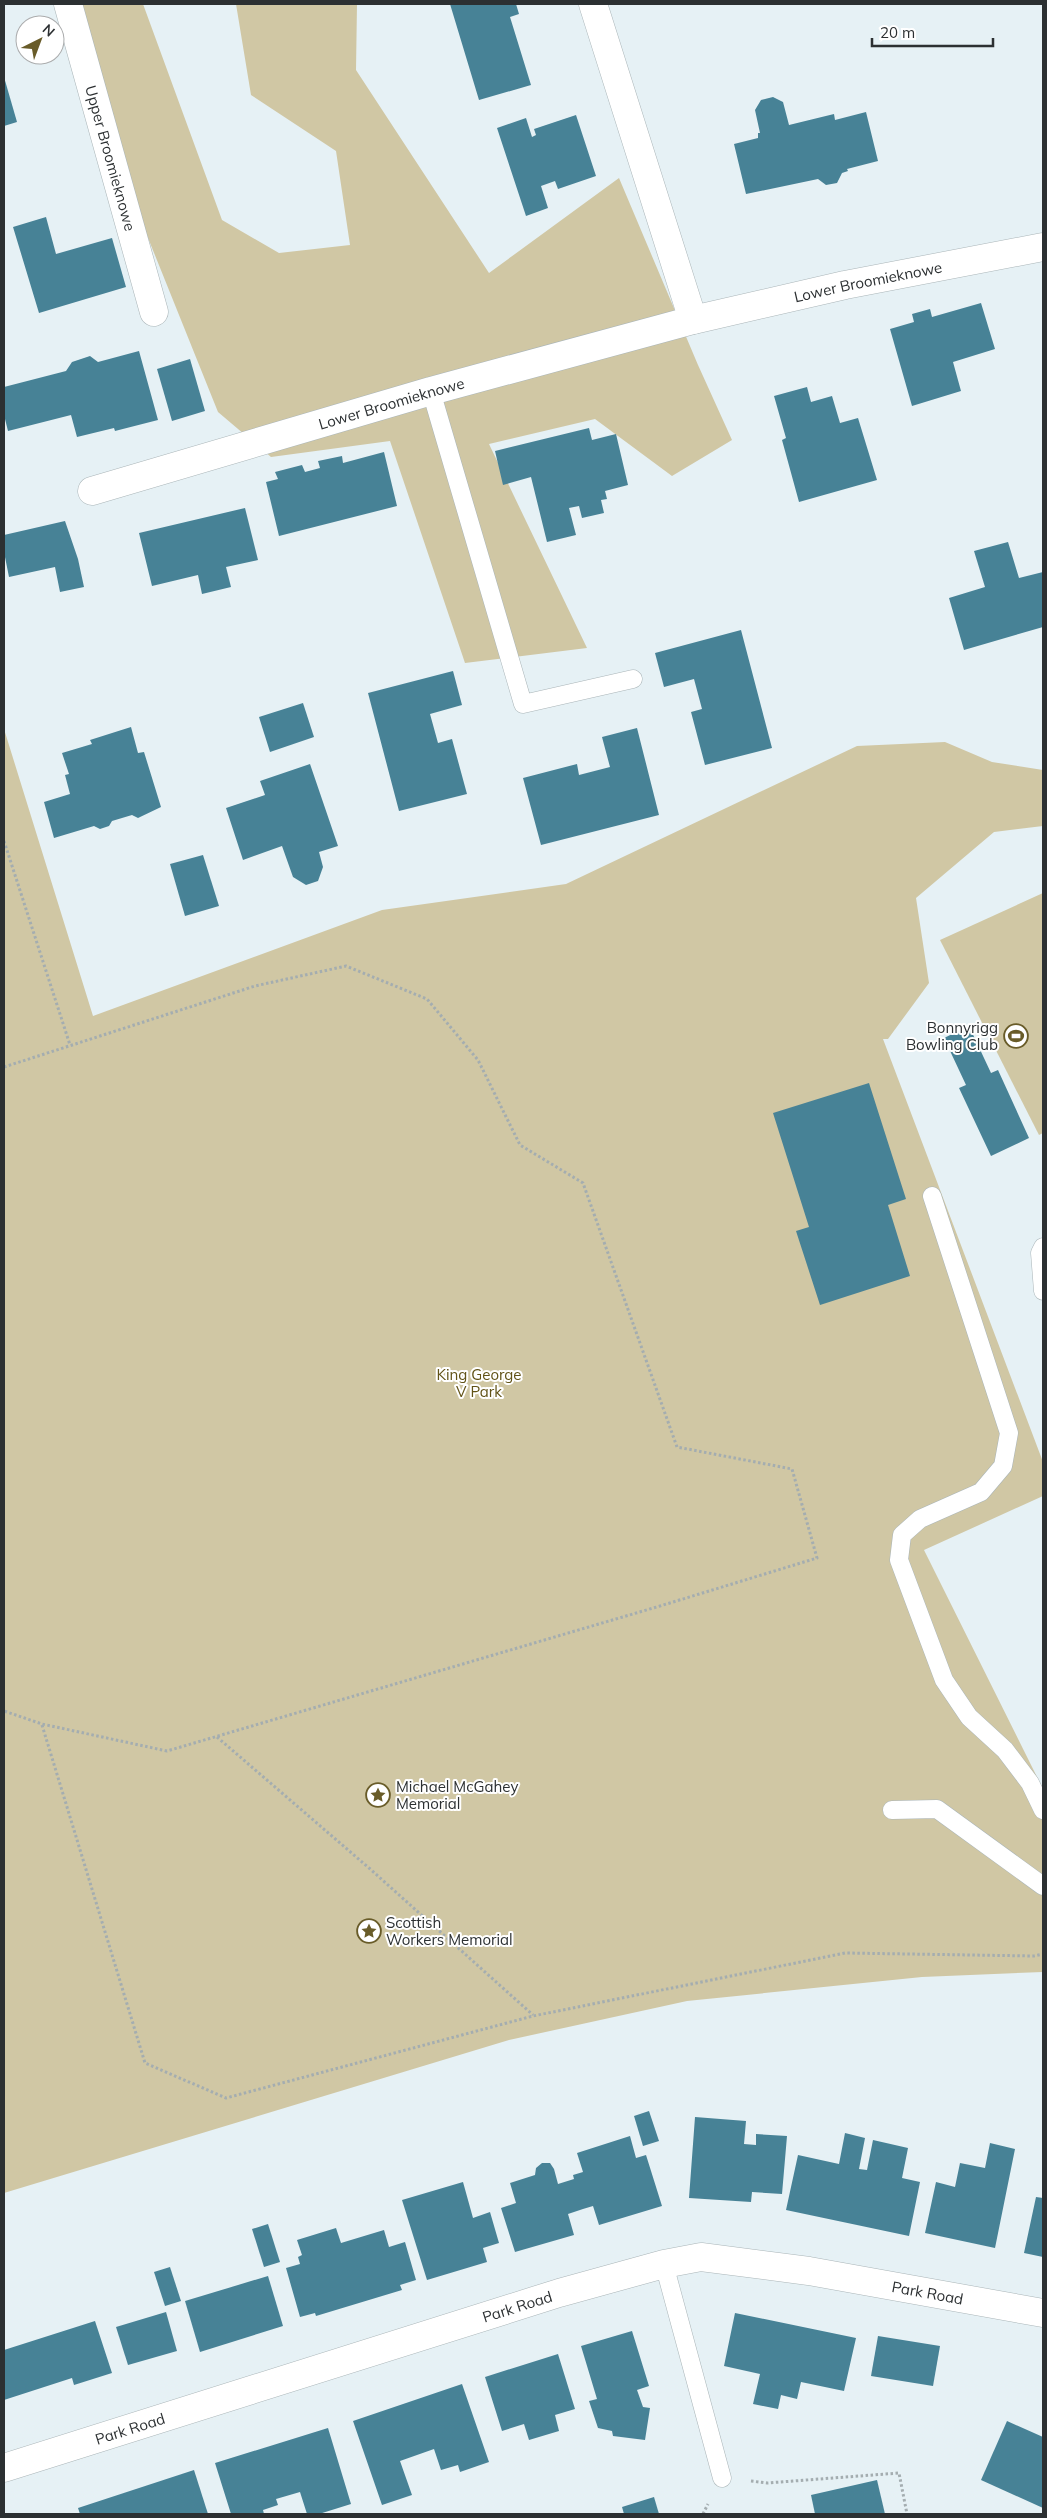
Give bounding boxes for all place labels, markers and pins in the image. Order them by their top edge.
place label: Bonnyrigg Bowling Club [906,1018,998,1054]
sports icon: Bonnyrigg Bowling Club [1003,1023,1029,1049]
place label: Michael McGahey Memorial [396,1777,518,1813]
place icon: Michael McGahey Memorial [365,1782,391,1808]
place label: Scottish Workers Memorial [386,1913,513,1949]
place icon: Scottish Workers Memorial [356,1918,382,1944]

